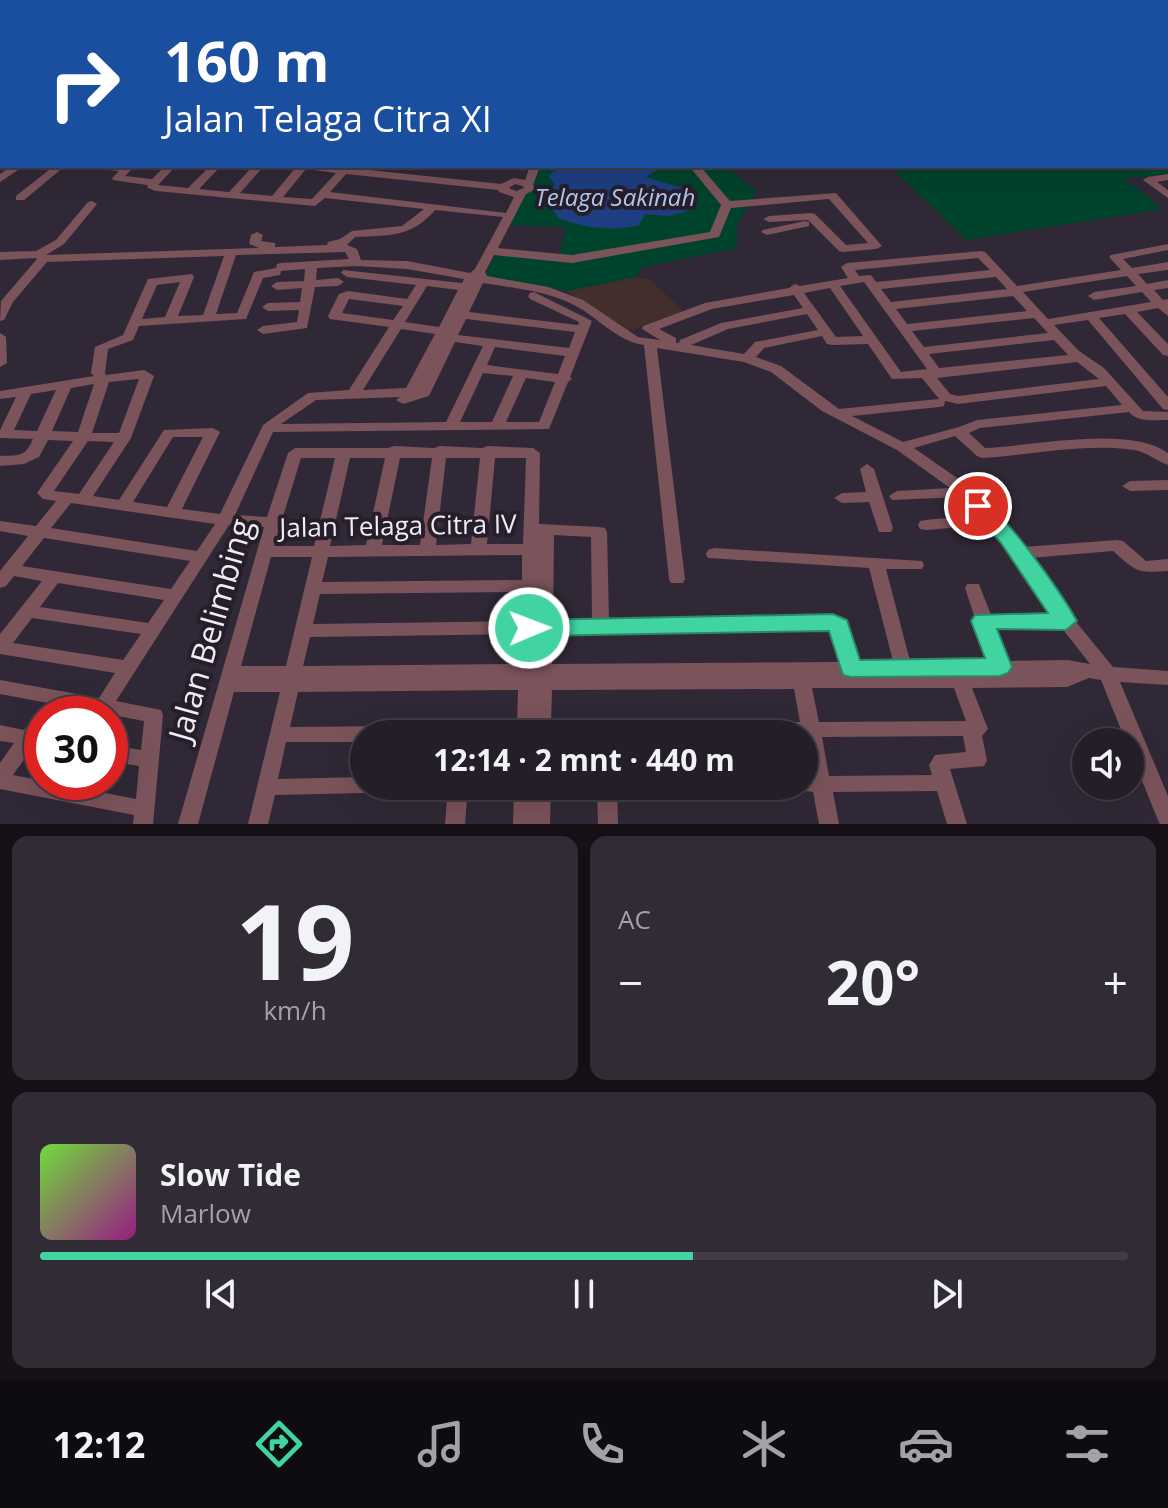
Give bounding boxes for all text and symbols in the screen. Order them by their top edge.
text: 160 m [164,22,330,98]
icon: right [32,32,136,136]
text: Jalan Telaga Citra XI [164,94,492,143]
water label: Telaga Sakinah [535,180,695,213]
pin [944,472,1012,540]
icon: arrive [956,484,1000,528]
street label: Jalan Telaga Citra IV [276,505,517,545]
street label: Jalan Belimbing [156,513,262,749]
position arrow [487,586,571,670]
speed limit sign: 30 [24,696,128,800]
map controls [1072,728,1144,800]
button: sound [1072,728,1144,800]
text: 12:14 · 2 mnt · 440 m [433,739,735,780]
text: 19 [236,869,354,1010]
text: AC [618,901,651,937]
text: 20° [826,941,920,1023]
text: − [618,952,643,1012]
text: + [1103,952,1128,1012]
text: km/h [263,992,327,1028]
text: Slow Tide [160,1154,301,1195]
text: Marlow [160,1195,251,1231]
icon: previous [199,1272,243,1316]
icon: pause [562,1272,606,1316]
icon: next [925,1272,969,1316]
icon: directions [251,1416,307,1472]
icon: music [413,1416,469,1472]
icon: phone [574,1416,630,1472]
icon: climate [736,1416,792,1472]
icon: car [898,1416,954,1472]
icon: filters [1059,1416,1115,1472]
text: 12:12 [53,1420,145,1469]

